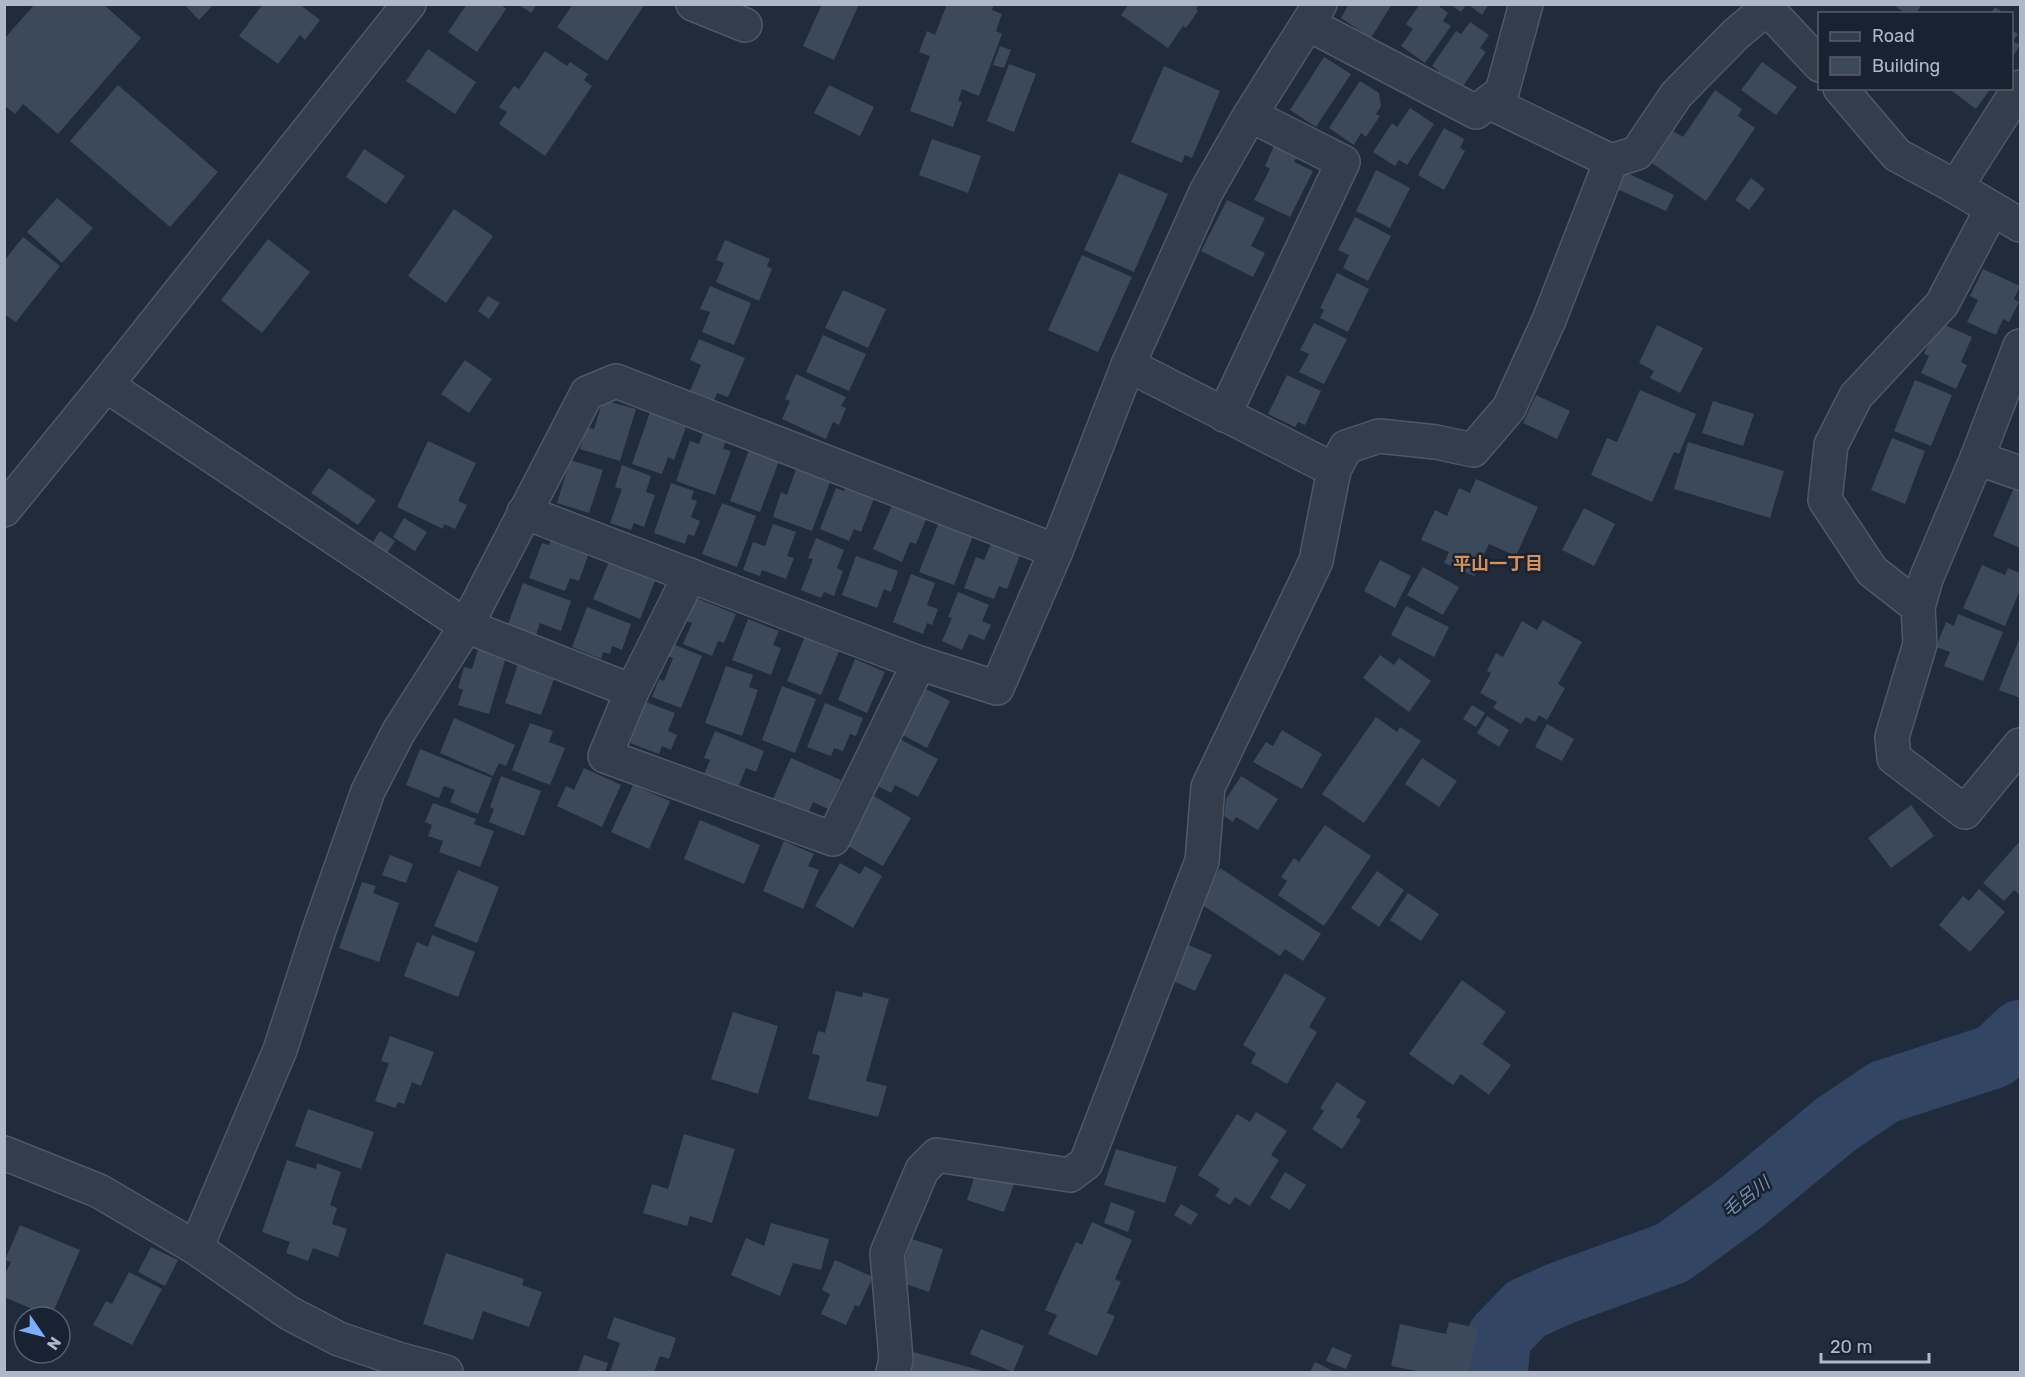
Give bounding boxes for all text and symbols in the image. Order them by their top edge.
legend [1818,12,2013,90]
text: Road [1872,25,1915,47]
text: Building [1872,55,1940,77]
district label: 平山一丁目 [1453,553,1543,575]
water label: 毛呂川 [1718,1171,1776,1222]
north arrow [12,1305,72,1365]
scale bar [1821,1326,1929,1364]
text: N [43,1333,65,1353]
text: 20 m [1830,1336,1872,1358]

